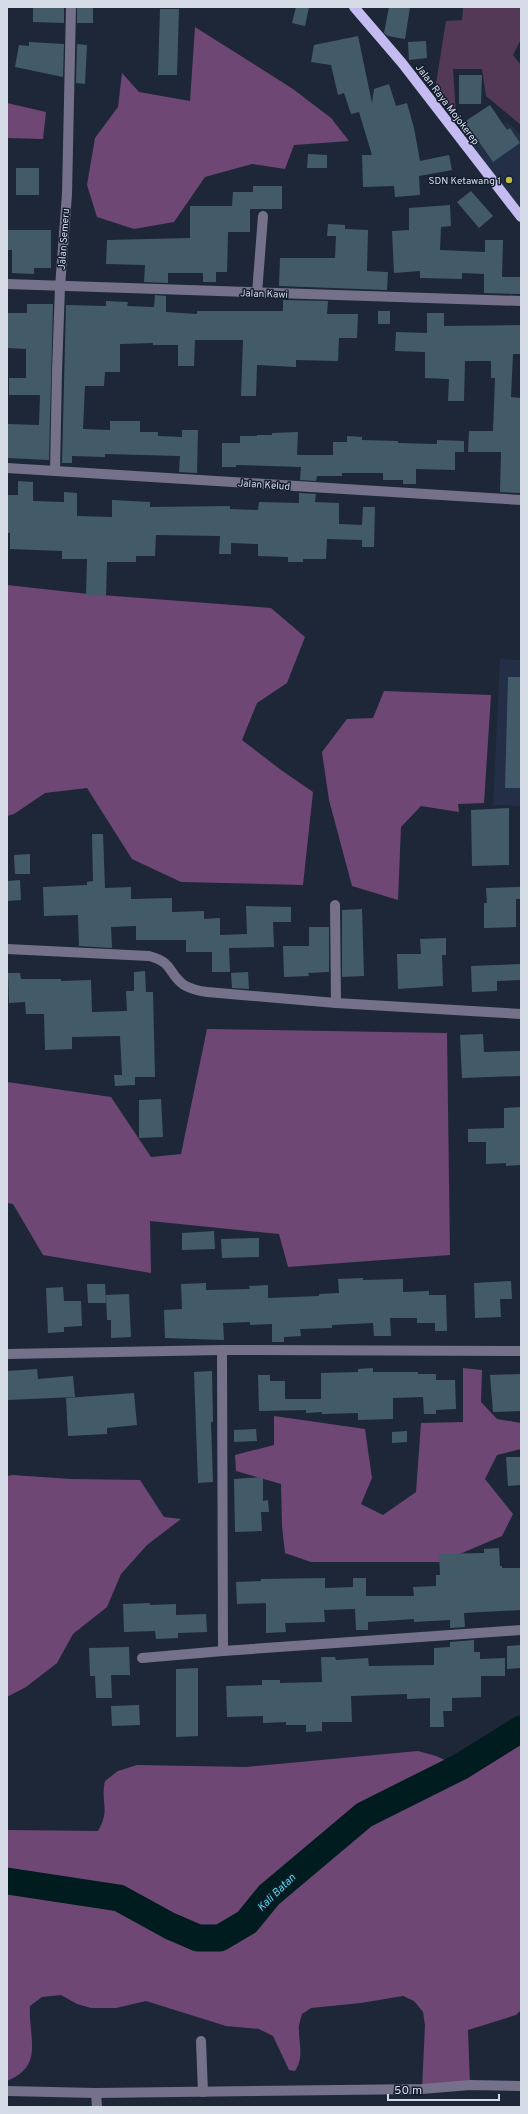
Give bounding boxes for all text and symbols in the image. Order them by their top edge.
street label: Jalan Raya Mojokerep [412,62,482,148]
place label: SDN Ketawang 1 [428,175,501,188]
marker: SDN Ketawang 1 [504,175,514,185]
street label: Jalan Semeru [56,208,73,270]
street label: Jalan Kawi [240,287,288,302]
street label: Jalan Kelud [237,477,290,494]
water label: Kali Batan [254,1871,299,1915]
scale bar [388,2076,499,2102]
text: 50 m [394,2083,422,2099]

